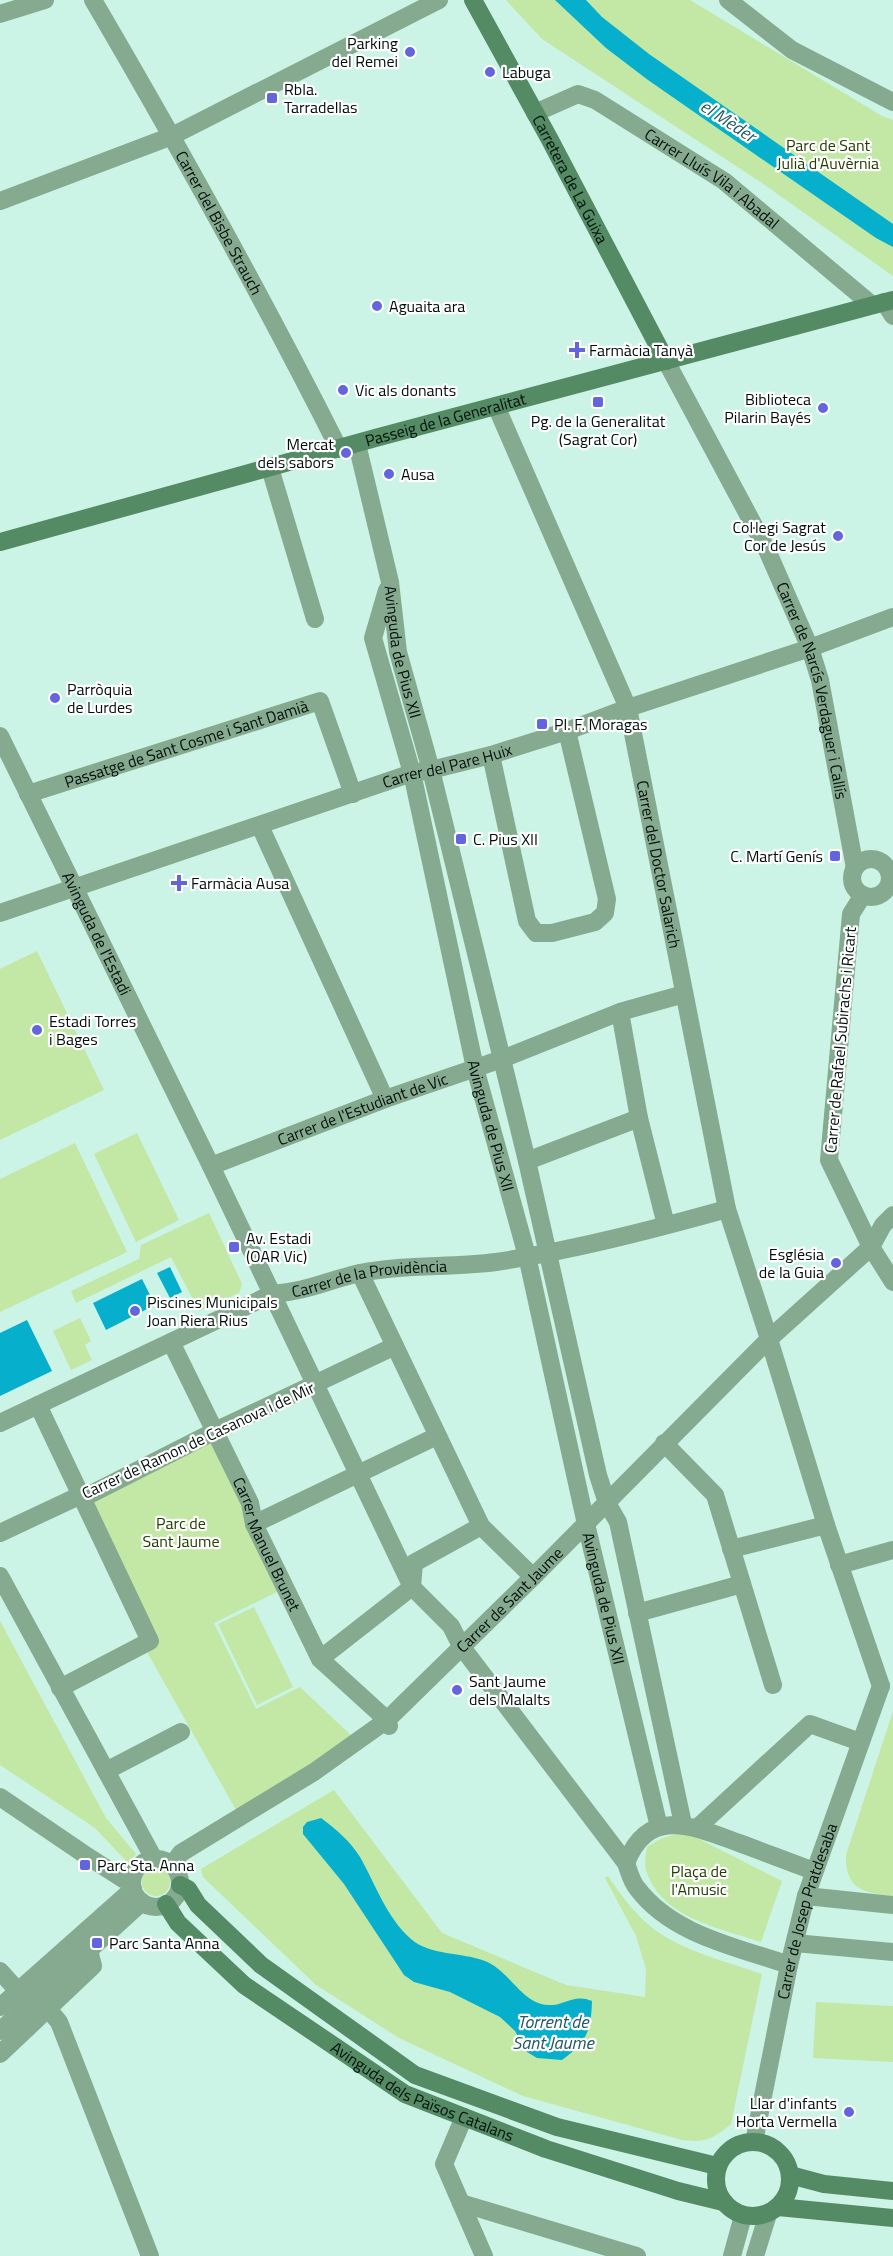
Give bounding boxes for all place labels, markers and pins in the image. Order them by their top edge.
place label: Parking del Remei [331,31,398,73]
marker: Parking del Remei [403,45,417,59]
place label: Labuga [502,60,551,84]
marker: Labuga [483,65,497,79]
place label: Rbla. Tarradellas [284,77,358,119]
marker: Rbla. Tarradellas [265,91,279,105]
place label: Aguaita ara [389,294,465,318]
marker: Aguaita ara [370,299,384,313]
place label: Farmàcia Tanyà [589,338,693,362]
marker: Farmàcia Tanyà [570,343,584,357]
place label: Vic als donants [355,378,456,402]
marker: Vic als donants [336,383,350,397]
place label: Biblioteca Pilarin Bayés [724,387,811,429]
marker: Pg. de la Generalitat (Sagrat Cor) [591,395,605,409]
marker: Biblioteca Pilarin Bayés [816,401,830,415]
place label: Pg. de la Generalitat (Sagrat Cor) [531,409,666,451]
place label: Mercat dels sabors [258,432,334,474]
marker: Mercat dels sabors [339,446,353,460]
place label: Ausa [401,462,435,486]
marker: Ausa [382,467,396,481]
place label: Col·legi Sagrat Cor de Jesús [732,515,826,557]
marker: Col·legi Sagrat Cor de Jesús [831,529,845,543]
place label: Parròquia de Lurdes [67,677,132,719]
marker: Parròquia de Lurdes [48,691,62,705]
place label: Pl. F. Moragas [554,712,647,736]
marker: Pl. F. Moragas [535,717,549,731]
place label: C. Pius XII [473,827,538,851]
marker: C. Pius XII [454,832,468,846]
place label: C. Martí Genís [730,844,823,868]
marker: C. Martí Genís [828,849,842,863]
place label: Farmàcia Ausa [191,871,289,895]
marker: Farmàcia Ausa [172,876,186,890]
place label: Estadi Torres i Bages [49,1009,136,1051]
marker: Estadi Torres i Bages [30,1023,44,1037]
place label: Av. Estadi (OAR Vic) [246,1226,311,1268]
marker: Av. Estadi (OAR Vic) [227,1240,241,1254]
place label: Església de la Guia [759,1242,824,1284]
marker: Església de la Guia [829,1256,843,1270]
place label: Piscines Municipals Joan Riera Rius [147,1290,278,1332]
marker: Piscines Municipals Joan Riera Rius [128,1304,142,1318]
place label: Sant Jaume dels Malalts [469,1669,550,1711]
marker: Sant Jaume dels Malalts [450,1683,464,1697]
place label: Parc Sta. Anna [97,1853,194,1877]
marker: Parc Sta. Anna [78,1858,92,1872]
place label: Parc Santa Anna [109,1931,219,1955]
marker: Parc Santa Anna [90,1936,104,1950]
place label: Llar d'infants Horta Vermella [736,2091,837,2133]
marker: Llar d'infants Horta Vermella [842,2105,856,2119]

